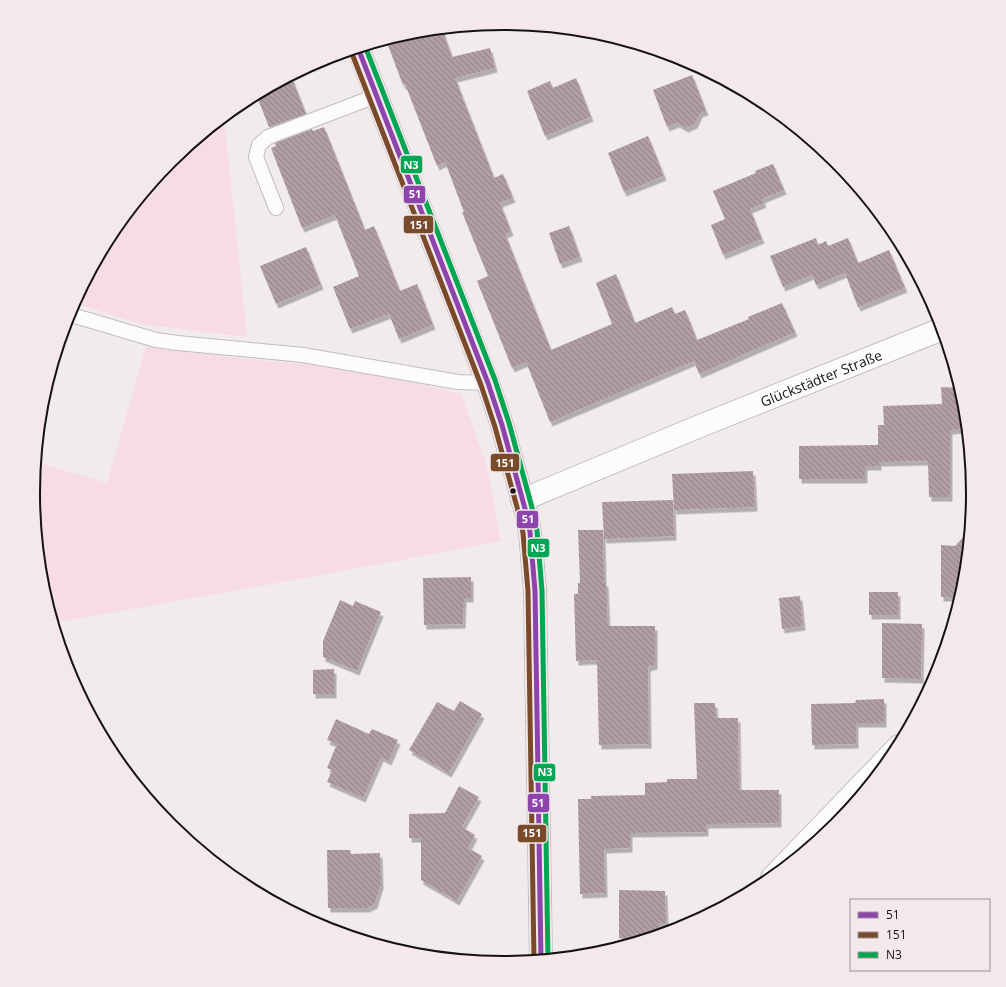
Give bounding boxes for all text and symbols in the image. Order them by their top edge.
line badge: N3 [400,155,423,174]
text: N3 [403,157,419,172]
line badge: 51 [403,185,426,204]
text: 51 [409,186,421,201]
line badge: 151 [403,215,434,234]
text: 151 [410,217,428,232]
street label: Glückstädter Straße [757,345,885,410]
line badge: 151 [490,453,520,472]
text: 151 [496,455,514,470]
unlabelled marker [508,486,518,496]
line badge: 51 [516,510,539,529]
text: 51 [522,511,534,526]
line badge: N3 [527,538,550,558]
text: N3 [530,540,546,555]
line badge: N3 [533,763,556,782]
text: N3 [537,764,553,779]
line badge: 51 [527,793,550,813]
text: 51 [532,795,544,810]
line badge: 151 [517,824,547,843]
text: 151 [523,825,541,840]
legend [850,899,990,971]
text: 51 [886,906,900,923]
text: 151 [886,926,907,943]
text: N3 [886,946,902,963]

